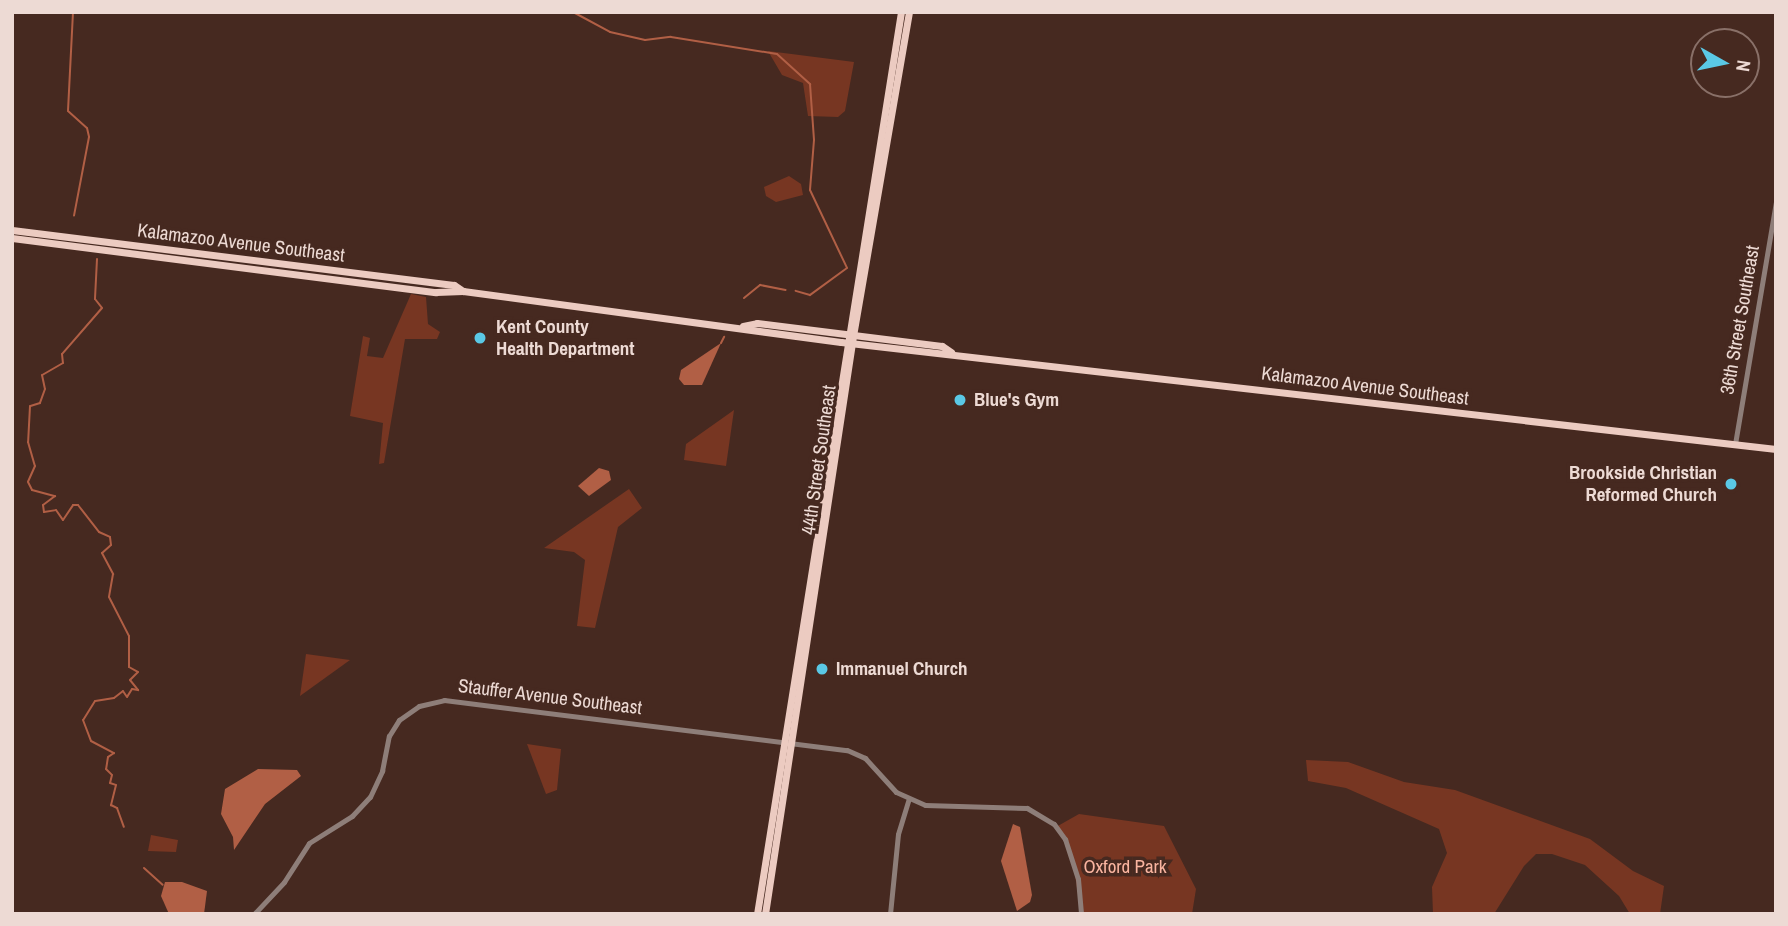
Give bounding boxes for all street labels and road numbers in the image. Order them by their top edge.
street label: Kalamazoo Avenue Southeast [136,219,346,267]
street label: 36th Street Southeast [1716,244,1764,396]
street label: Kalamazoo Avenue Southeast [1260,362,1470,410]
street label: 44th Street Southeast [797,384,841,536]
street label: Stauffer Avenue Southeast [456,674,644,720]

